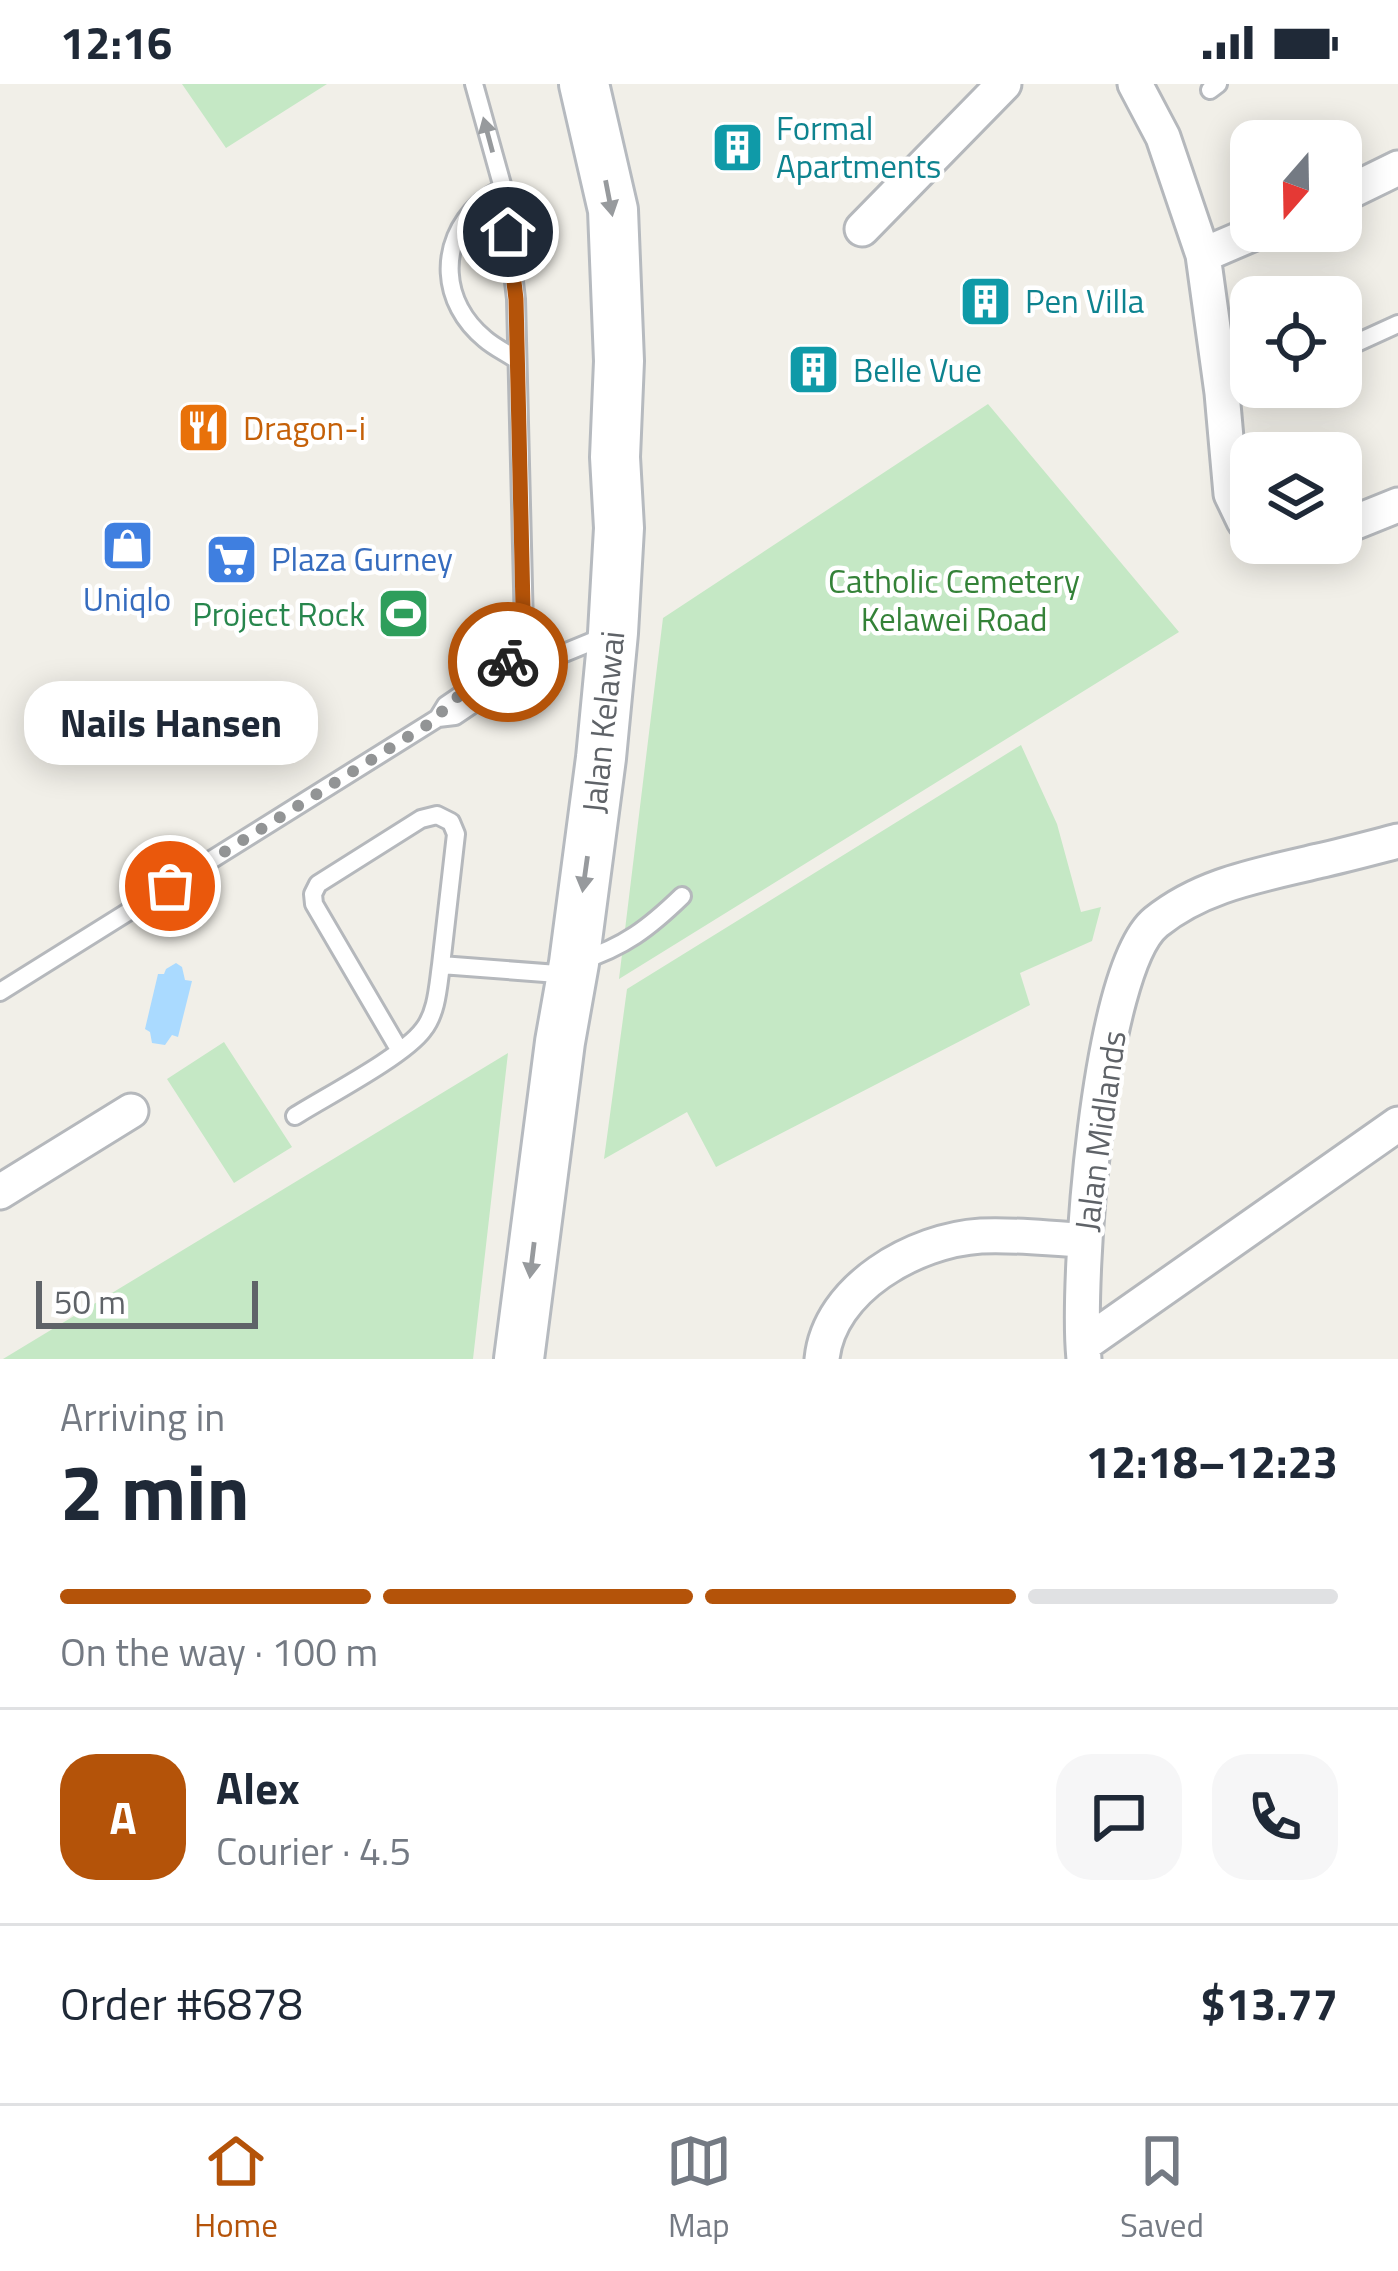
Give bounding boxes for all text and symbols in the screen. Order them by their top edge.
text: 12:16 [60,8,172,76]
place label: Formal Apartments [776,103,941,191]
one-way arrow [478,116,497,153]
building icon: Formal Apartments [709,119,765,175]
north arrow [1230,120,1362,252]
map controls [1230,120,1362,564]
one-way arrow [600,180,619,218]
pin [457,181,559,283]
icon: home [475,199,541,265]
building icon: Pen Villa [958,273,1014,329]
place label: Pen Villa [1025,276,1144,326]
button: locate [1230,276,1362,408]
building icon: Belle Vue [786,342,842,398]
place label: Belle Vue [853,345,982,395]
restaurant icon: Dragon-i [176,400,232,456]
place label: Dragon-i [243,403,366,453]
button: layers [1230,432,1362,564]
shop icon: Uniqlo [99,517,155,573]
supermarket icon: Plaza Gurney [204,531,260,587]
place label: Plaza Gurney [271,534,453,584]
park label: Catholic Cemetery Kelawei Road [828,556,1080,644]
place label: Uniqlo [83,574,171,624]
sports icon: Project Rock [376,586,432,642]
place label: Project Rock [192,589,365,639]
courier [448,602,568,722]
street label: Jalan Kelawai [569,628,637,816]
icon: bike [475,629,541,695]
callout: Nails Hansen [23,682,317,766]
text: Nails Hansen [60,693,282,752]
pin [119,835,221,937]
icon: bag [137,853,203,919]
one-way arrow [576,856,595,893]
street label: Jalan Midlands [1061,1027,1139,1235]
one-way arrow [522,1242,541,1279]
scale bar [36,1275,258,1328]
text: 50 m [54,1277,126,1327]
text: Arriving in [60,1387,225,1446]
text: 12:18–12:23 [1086,1427,1338,1495]
text: 2 min [60,1432,250,1550]
text: On the way · 100 m [60,1622,378,1681]
text: Alex [216,1753,300,1821]
button: chat [1056,1754,1182,1880]
button: phone [1212,1754,1338,1880]
text: A [109,1783,137,1851]
text: Courier · 4.5 [216,1821,411,1880]
text: Order #6878 [60,1969,303,2037]
text: $13.77 [1200,1969,1338,2037]
tab: Home [194,2128,278,2250]
tab: Map [666,2128,732,2250]
tab: Saved [1120,2128,1204,2250]

